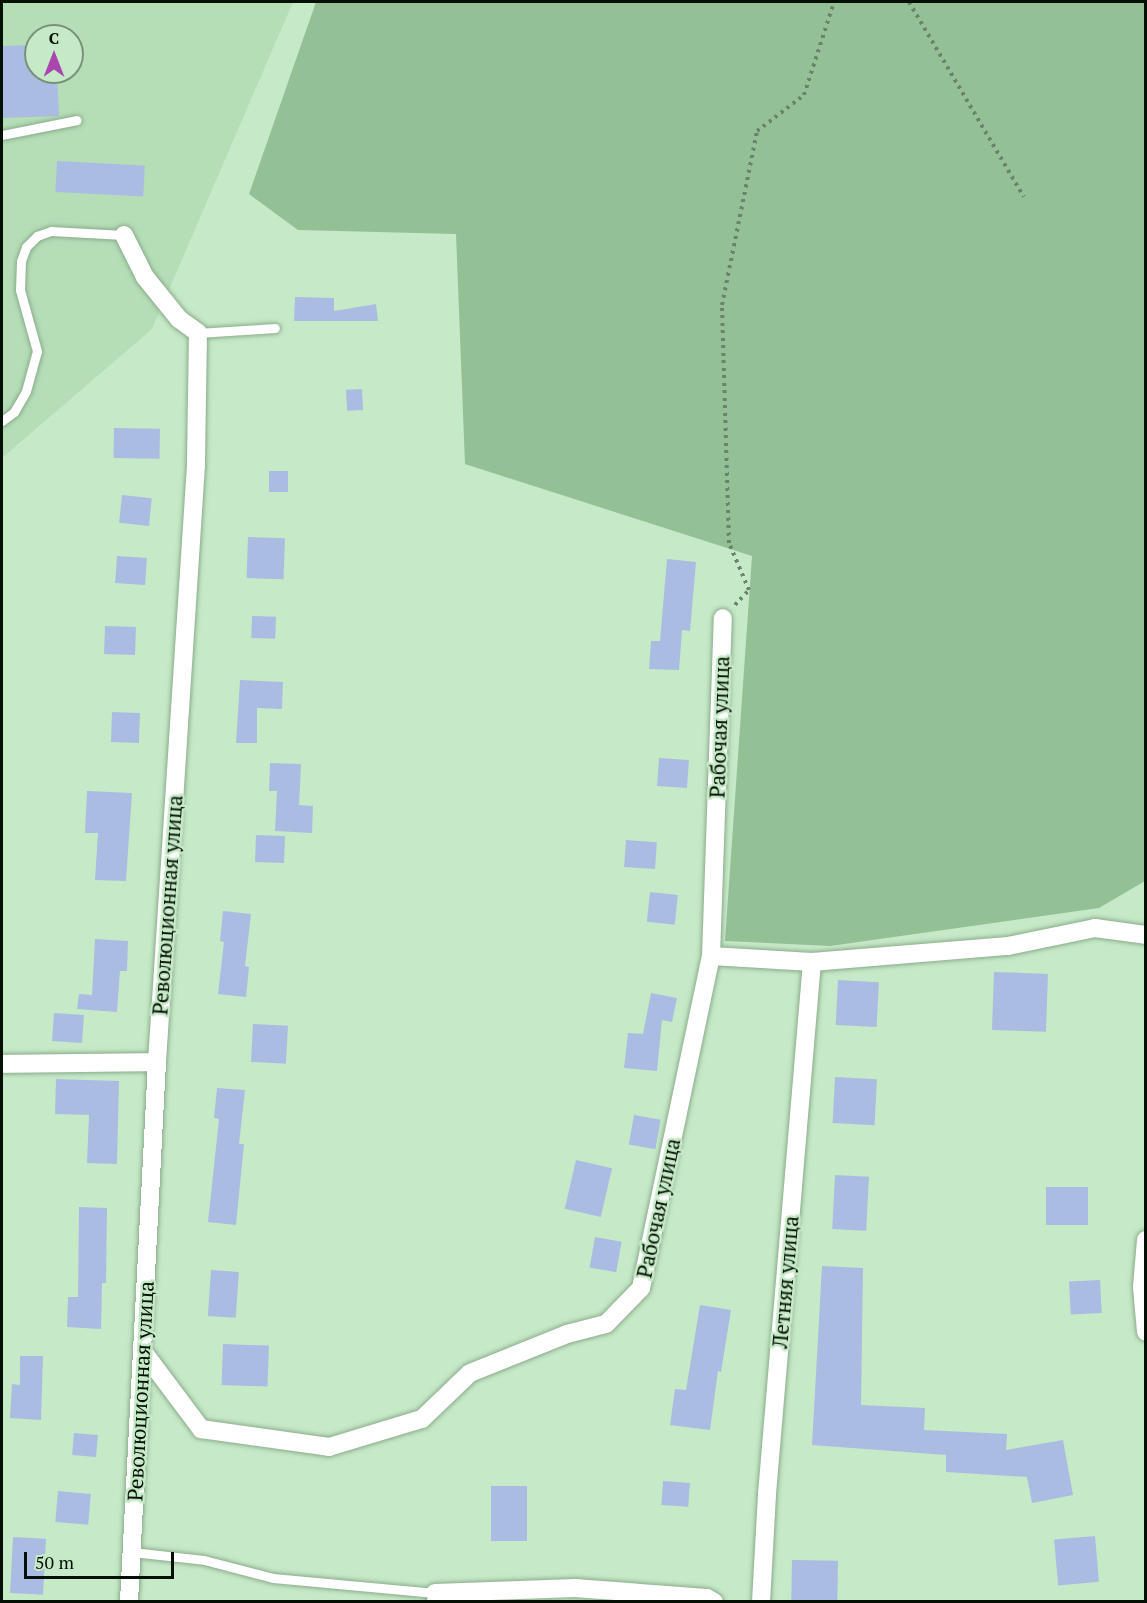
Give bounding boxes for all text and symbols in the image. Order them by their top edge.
north arrow [24,24,84,84]
text: С [49,27,59,49]
street label: Рабочая улица [704,656,734,798]
street label: Революционная улица [147,794,187,1016]
street label: Рабочая улица [631,1136,685,1280]
street label: Летняя улица [767,1215,803,1349]
street label: Революционная улица [122,1280,158,1502]
scale bar [27,1540,177,1578]
text: 50 m [35,1550,74,1574]

